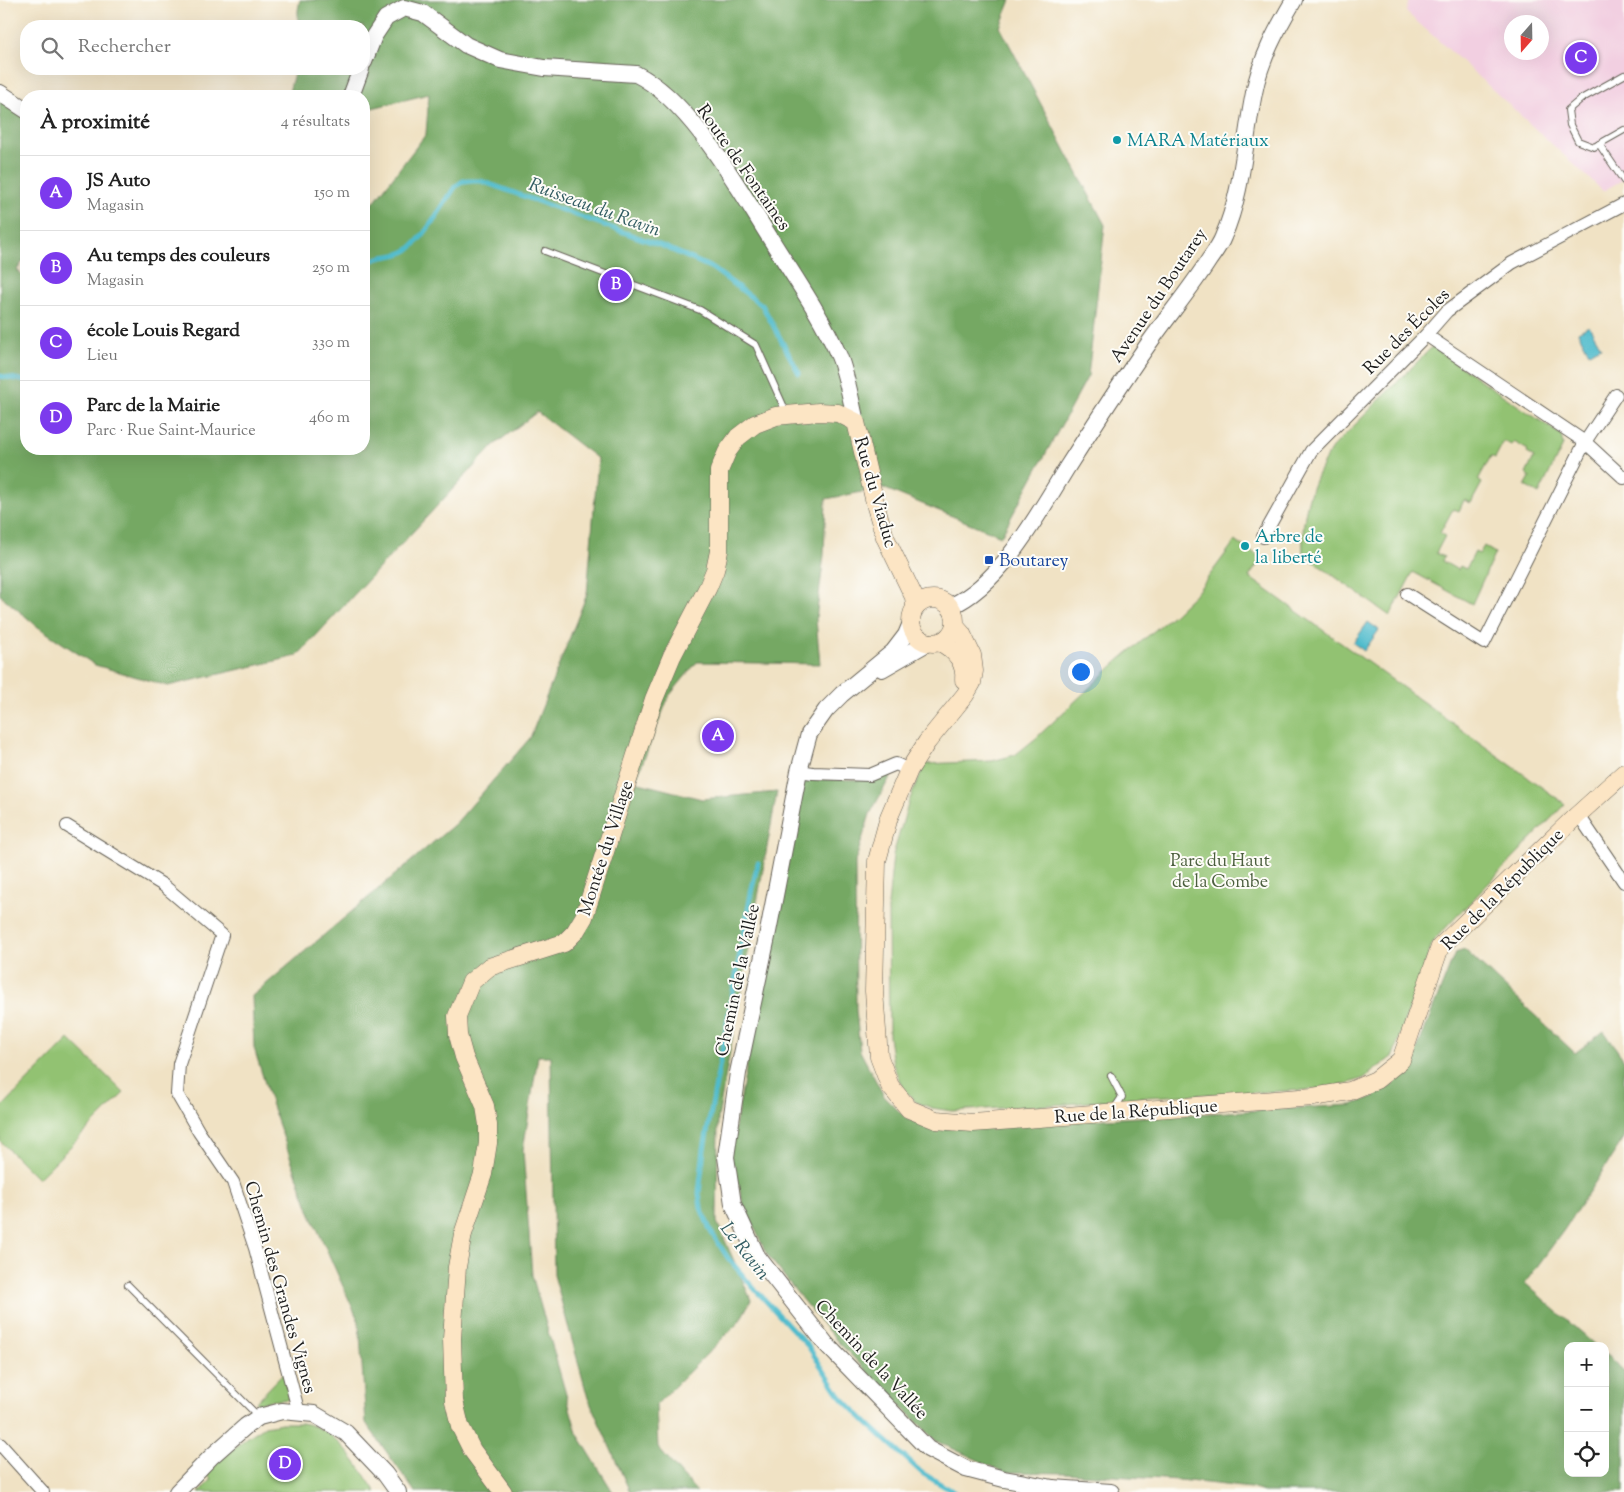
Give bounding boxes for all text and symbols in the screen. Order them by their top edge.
north arrow [1504,15,1549,60]
search box [20,20,370,75]
icon: search [38,34,66,62]
text: Rechercher [78,34,171,61]
pin: C [1565,39,1597,77]
street label: Route de Fontaines [689,100,796,237]
text: À proximité [40,108,150,138]
text: 4 résultats [281,111,350,134]
place label: MARA Matériaux [1127,129,1269,155]
marker: MARA Matériaux [1111,134,1123,146]
text: JS Auto [87,168,151,195]
water label: Ruisseau du Ravin [525,172,664,245]
text: A [50,182,63,205]
text: 150 m [314,182,350,205]
text: Magasin [87,195,144,218]
street label: Avenue du Boutarey [1105,223,1215,369]
text: Au temps des couleurs [87,243,270,270]
text: B [51,257,61,280]
text: 250 m [312,257,350,280]
pin: B [600,266,632,304]
text: Magasin [87,270,144,293]
street label: Rue des Écoles [1358,283,1457,382]
text: école Louis Regard [87,318,240,345]
text: C [50,332,62,355]
text: 330 m [312,332,350,355]
text: Lieu [87,345,118,368]
text: Parc de la Mairie [87,393,220,420]
text: D [50,407,62,430]
text: 460 m [309,407,350,430]
text: Parc · Rue Saint-Maurice [87,420,256,443]
street label: Rue du Viaduc [846,434,902,551]
place label: Arbre de la liberté [1255,525,1323,572]
marker: Arbre de la liberté [1239,540,1251,552]
place label: Boutarey [999,549,1069,575]
marker: Boutarey [983,554,995,566]
your location [1068,659,1094,685]
pin: A [702,717,734,755]
street label: Montée du Village [573,777,641,920]
street label: Rue de la République [1436,823,1570,957]
park label: Parc du Haut de la Combe [1170,849,1270,896]
street label: Chemin de la Vallée [710,902,768,1059]
street label: Rue de la République [1054,1094,1219,1132]
street label: Chemin des Grandes Vignes [236,1178,322,1397]
water label: Le Ravin [713,1217,775,1286]
street label: Chemin de la Vallée [808,1295,933,1426]
map controls [1564,1342,1609,1477]
button: + [1564,1342,1609,1387]
button: − [1564,1387,1609,1432]
button: locate [1564,1432,1609,1477]
pin: D [269,1445,301,1483]

